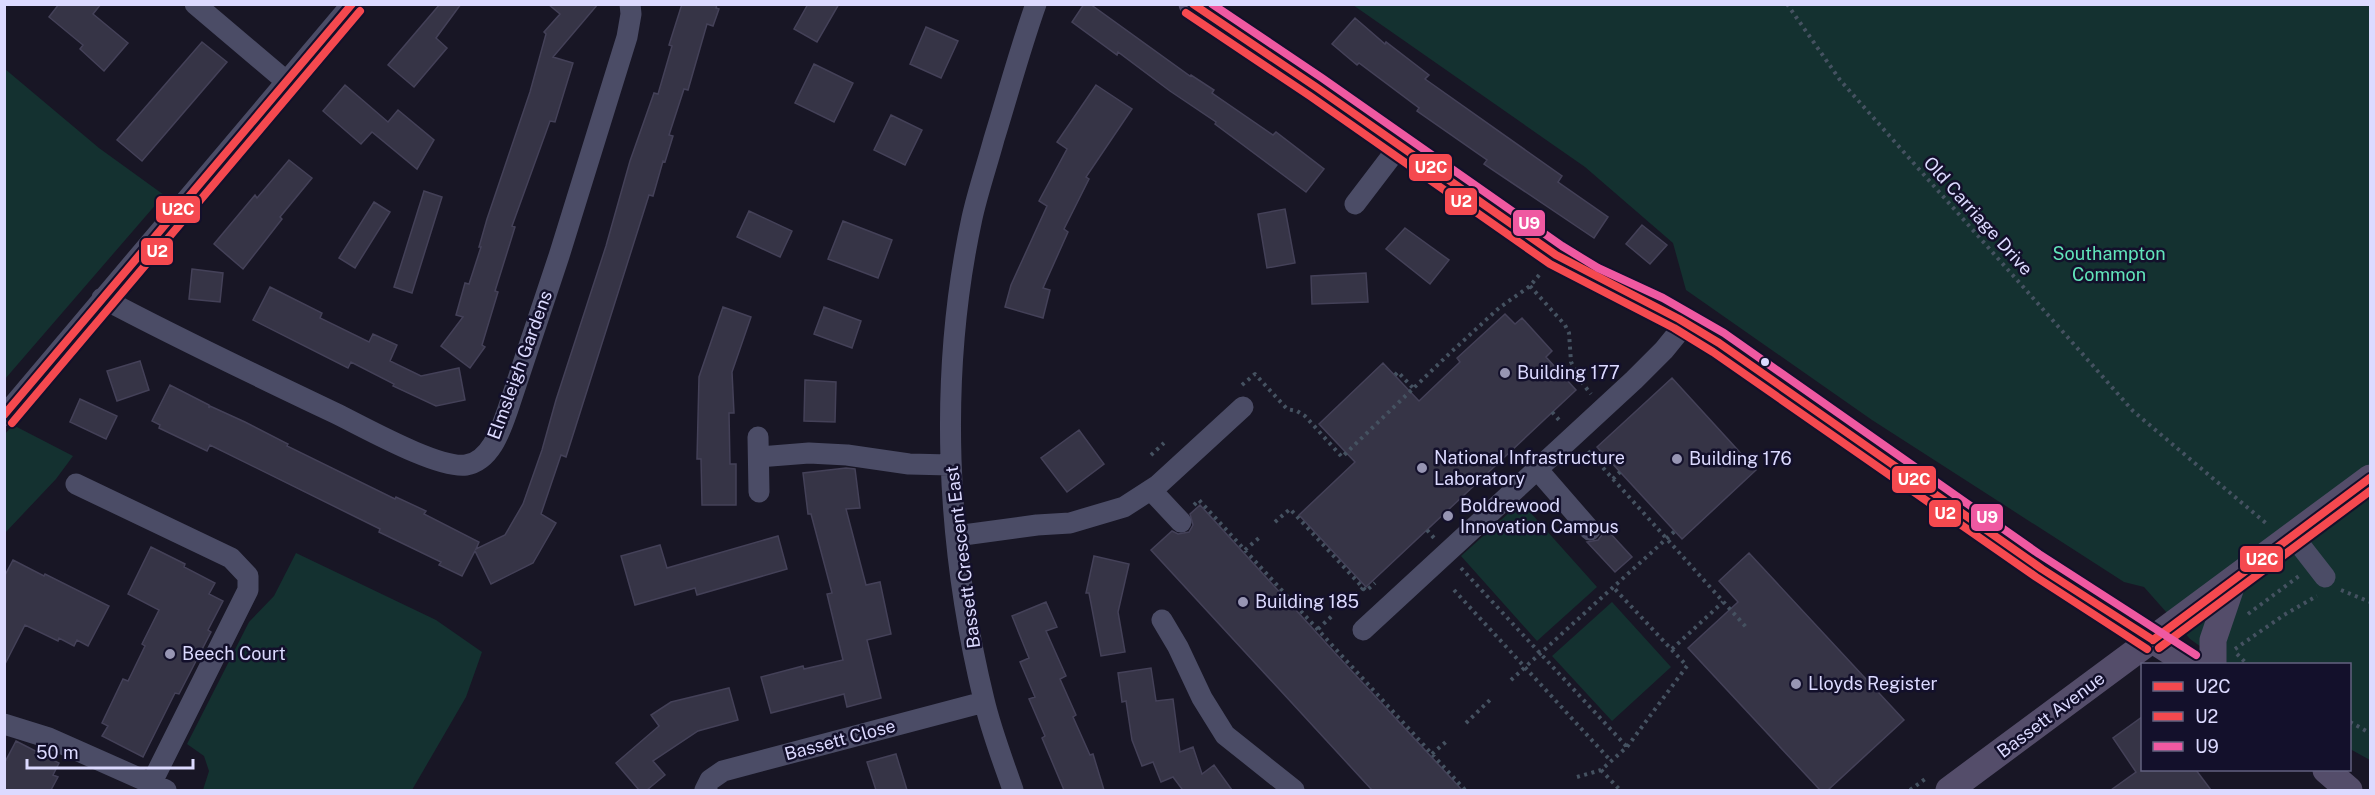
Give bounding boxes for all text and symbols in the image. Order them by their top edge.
street label: Old Carriage Drive [1920,152,2037,279]
line badge: U2C [1408,153,1453,182]
text: U2C [1414,158,1448,177]
line badge: U2 [1444,187,1478,216]
text: U2 [1450,192,1472,211]
line badge: U2C [155,195,201,224]
text: U2C [161,200,195,219]
line badge: U9 [1512,209,1546,237]
text: U9 [1518,214,1540,233]
line badge: U2 [140,237,174,266]
text: U2 [146,242,168,261]
park label: Southampton Common [2052,243,2166,285]
street label: Elmsleigh Gardens [483,288,556,442]
unlabelled marker [1759,356,1771,368]
place label: Building 177 [1517,362,1620,383]
marker: Building 177 [1498,366,1512,380]
place label: National Infrastructure Laboratory [1434,447,1625,489]
place label: Building 176 [1689,448,1792,469]
marker: Building 176 [1670,452,1684,466]
marker: National Infrastructure Laboratory [1415,461,1429,475]
street label: Bassett Crescent East [941,464,984,650]
line badge: U2C [1891,465,1937,494]
text: U2C [1897,470,1931,489]
place label: Boldrewood Innovation Campus [1460,495,1619,537]
line badge: U2 [1928,499,1962,528]
line badge: U9 [1970,503,2004,532]
text: U2 [1934,504,1956,523]
text: U9 [1976,508,1998,527]
marker: Boldrewood Innovation Campus [1441,509,1455,523]
line badge: U2C [2239,545,2284,573]
text: U2C [2245,550,2279,569]
place label: Building 185 [1255,591,1359,612]
marker: Building 185 [1236,595,1250,609]
place label: Beech Court [182,643,286,664]
marker: Beech Court [163,647,177,661]
legend [2141,663,2351,771]
street label: Bassett Avenue [1993,667,2109,762]
place label: Lloyds Register [1808,673,1938,694]
text: U2C [2195,676,2231,697]
marker: Lloyds Register [1789,677,1803,691]
text: U2 [2195,706,2218,727]
street label: Bassett Close [782,715,898,764]
scale bar [27,732,194,770]
text: U9 [2195,736,2219,757]
text: 50 m [36,742,79,763]

